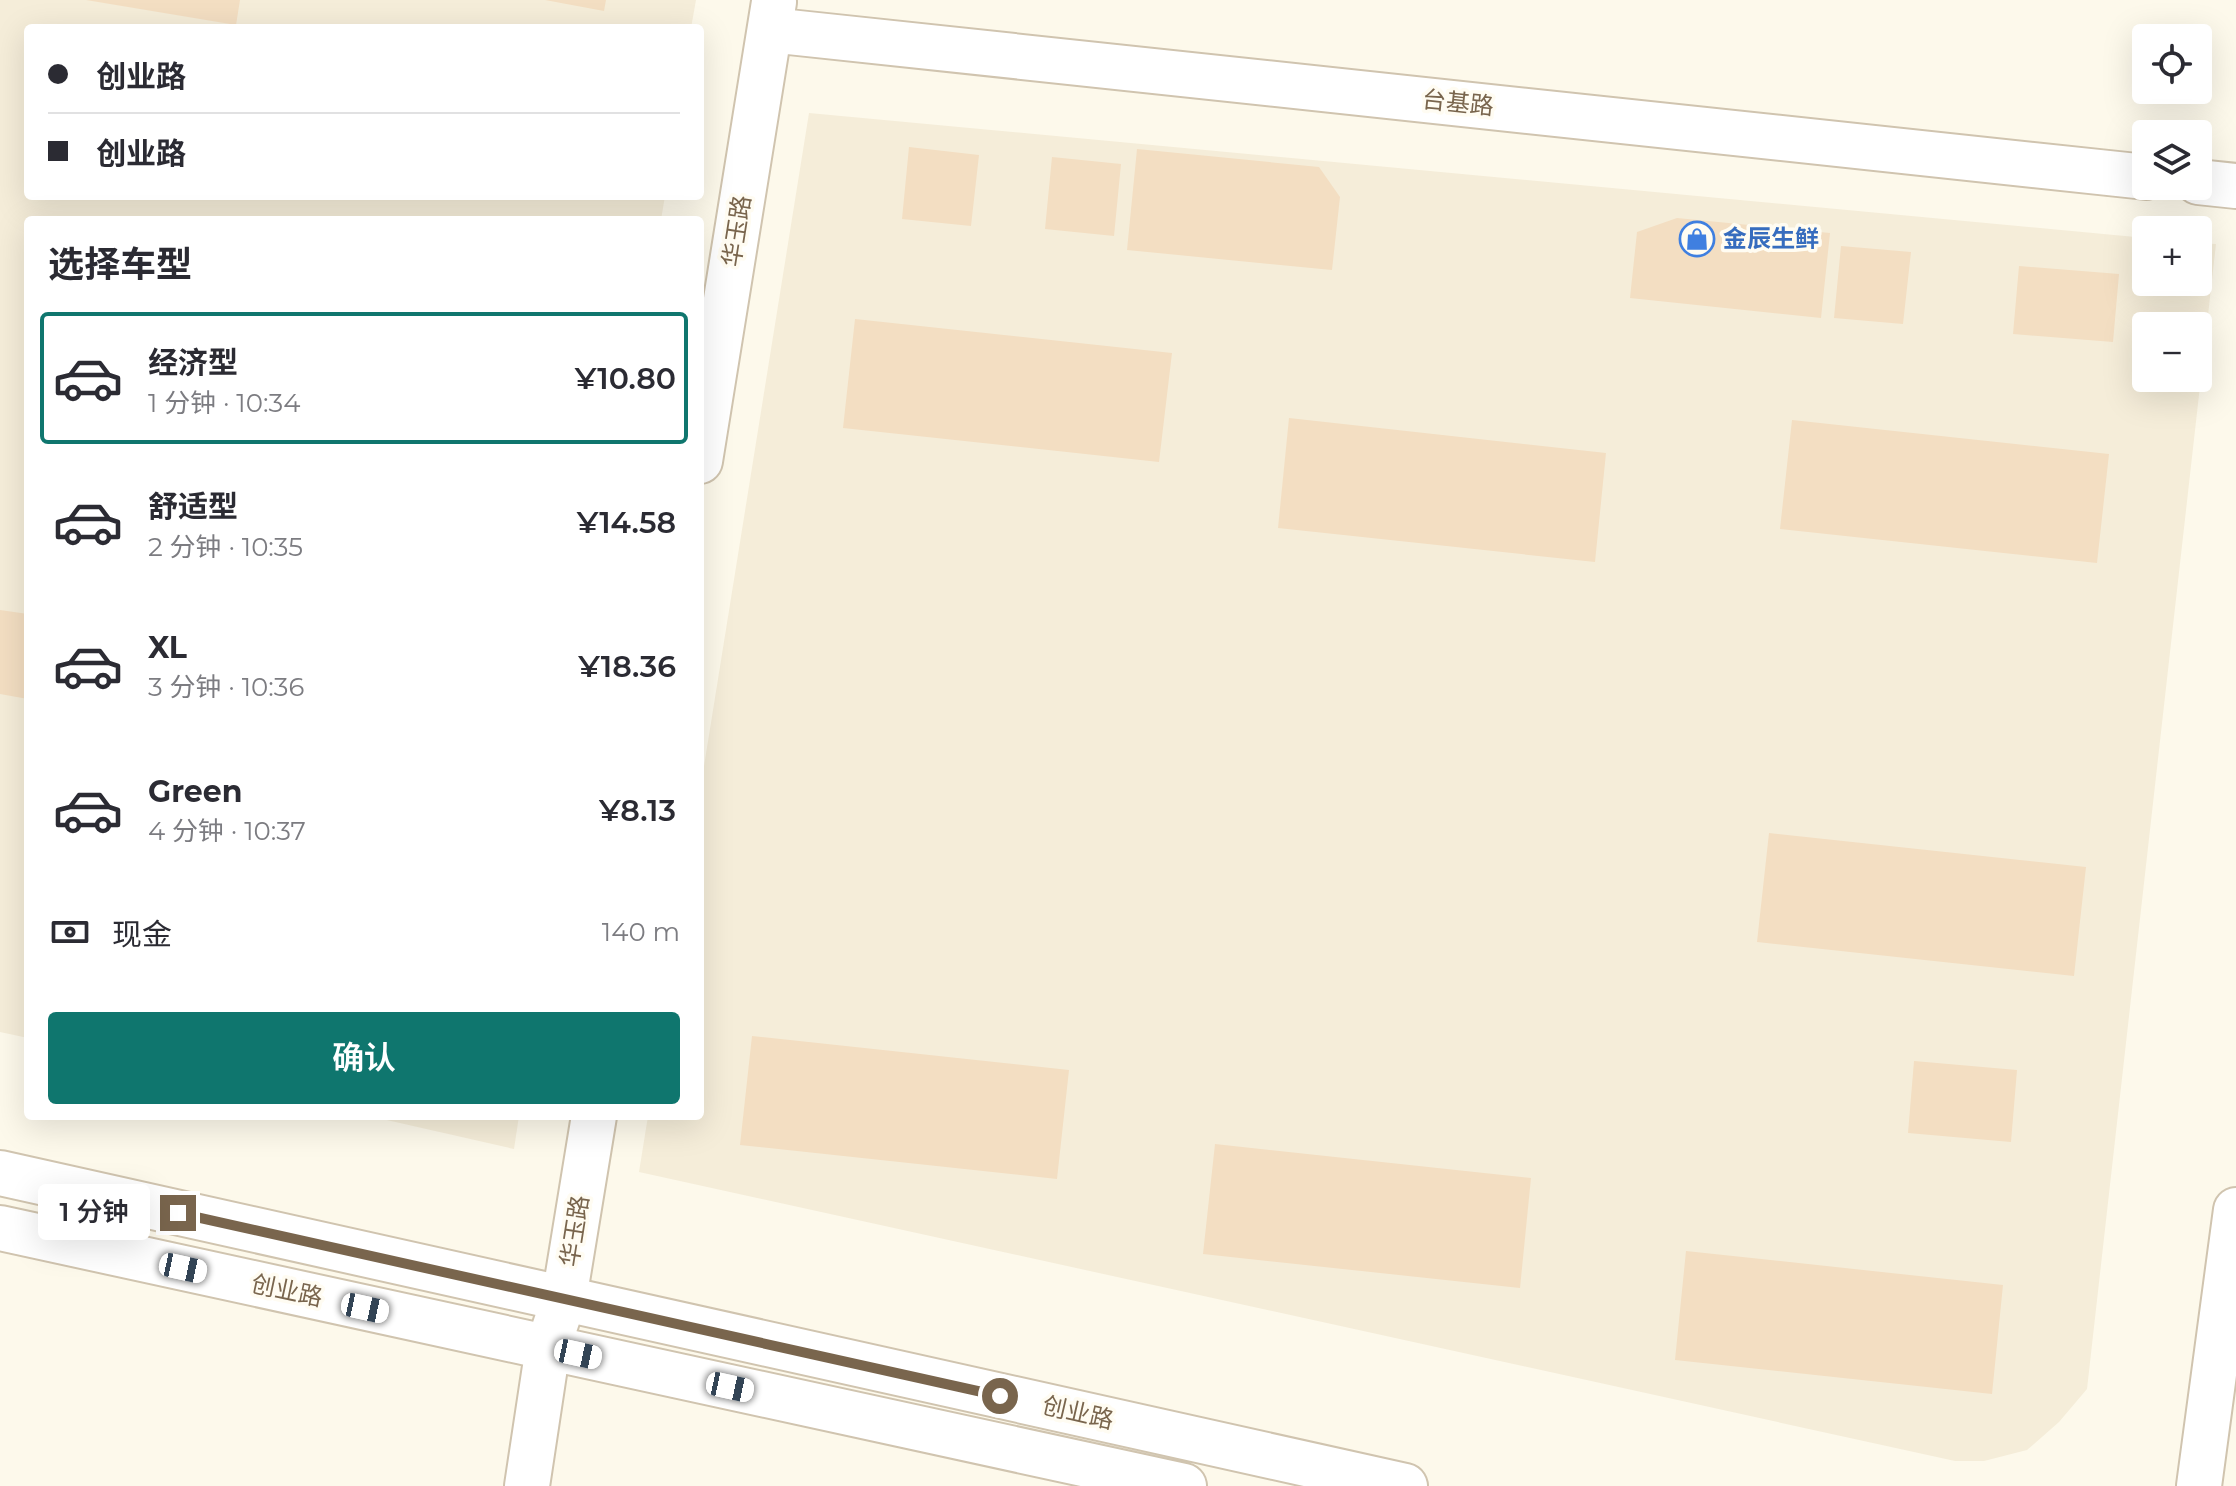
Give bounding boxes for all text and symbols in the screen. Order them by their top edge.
map controls [2132,24,2212,392]
button: locate [2132,24,2212,104]
text: 创业路 [96,58,186,95]
street label: 台基路 [1421,84,1495,121]
button: layers [2132,120,2212,200]
text: 创业路 [96,135,186,172]
street label: 华玉路 [717,193,756,269]
button: + [2132,216,2212,296]
shop icon: 金辰生鲜 [1678,220,1716,258]
place label: 金辰生鲜 [1723,224,1819,253]
text: 选择车型 [48,242,192,286]
button: − [2132,312,2212,392]
icon: car [52,342,124,414]
text: 经济型 [148,344,238,381]
text: ¥10.80 [575,360,676,397]
text: 1 分钟 · 10:34 [148,387,300,419]
icon: car [52,486,124,558]
text: 舒适型 [148,488,238,525]
text: ¥14.58 [577,504,676,541]
text: 2 分钟 · 10:35 [148,531,303,563]
text: XL [148,629,187,666]
icon: car [52,630,124,702]
text: ¥18.36 [578,648,676,685]
text: 3 分钟 · 10:36 [148,671,304,703]
text: Green [148,773,242,810]
icon: car [52,774,124,846]
text: ¥8.13 [599,792,676,829]
text: 4 分钟 · 10:37 [148,815,306,847]
icon: cash [48,910,92,954]
text: 现金 [112,916,172,953]
text: 140 m [602,916,680,948]
button: 确认 [48,1012,680,1104]
callout: 1 分钟 [38,1185,150,1241]
street label: 华玉路 [555,1193,594,1269]
route end [160,1195,196,1231]
text: 1 分钟 [59,1196,129,1228]
car [157,1251,209,1285]
street label: 创业路 [249,1269,325,1312]
car [339,1291,391,1325]
car [552,1337,604,1371]
car [704,1370,756,1404]
route start [982,1378,1018,1414]
street label: 创业路 [1040,1390,1116,1435]

